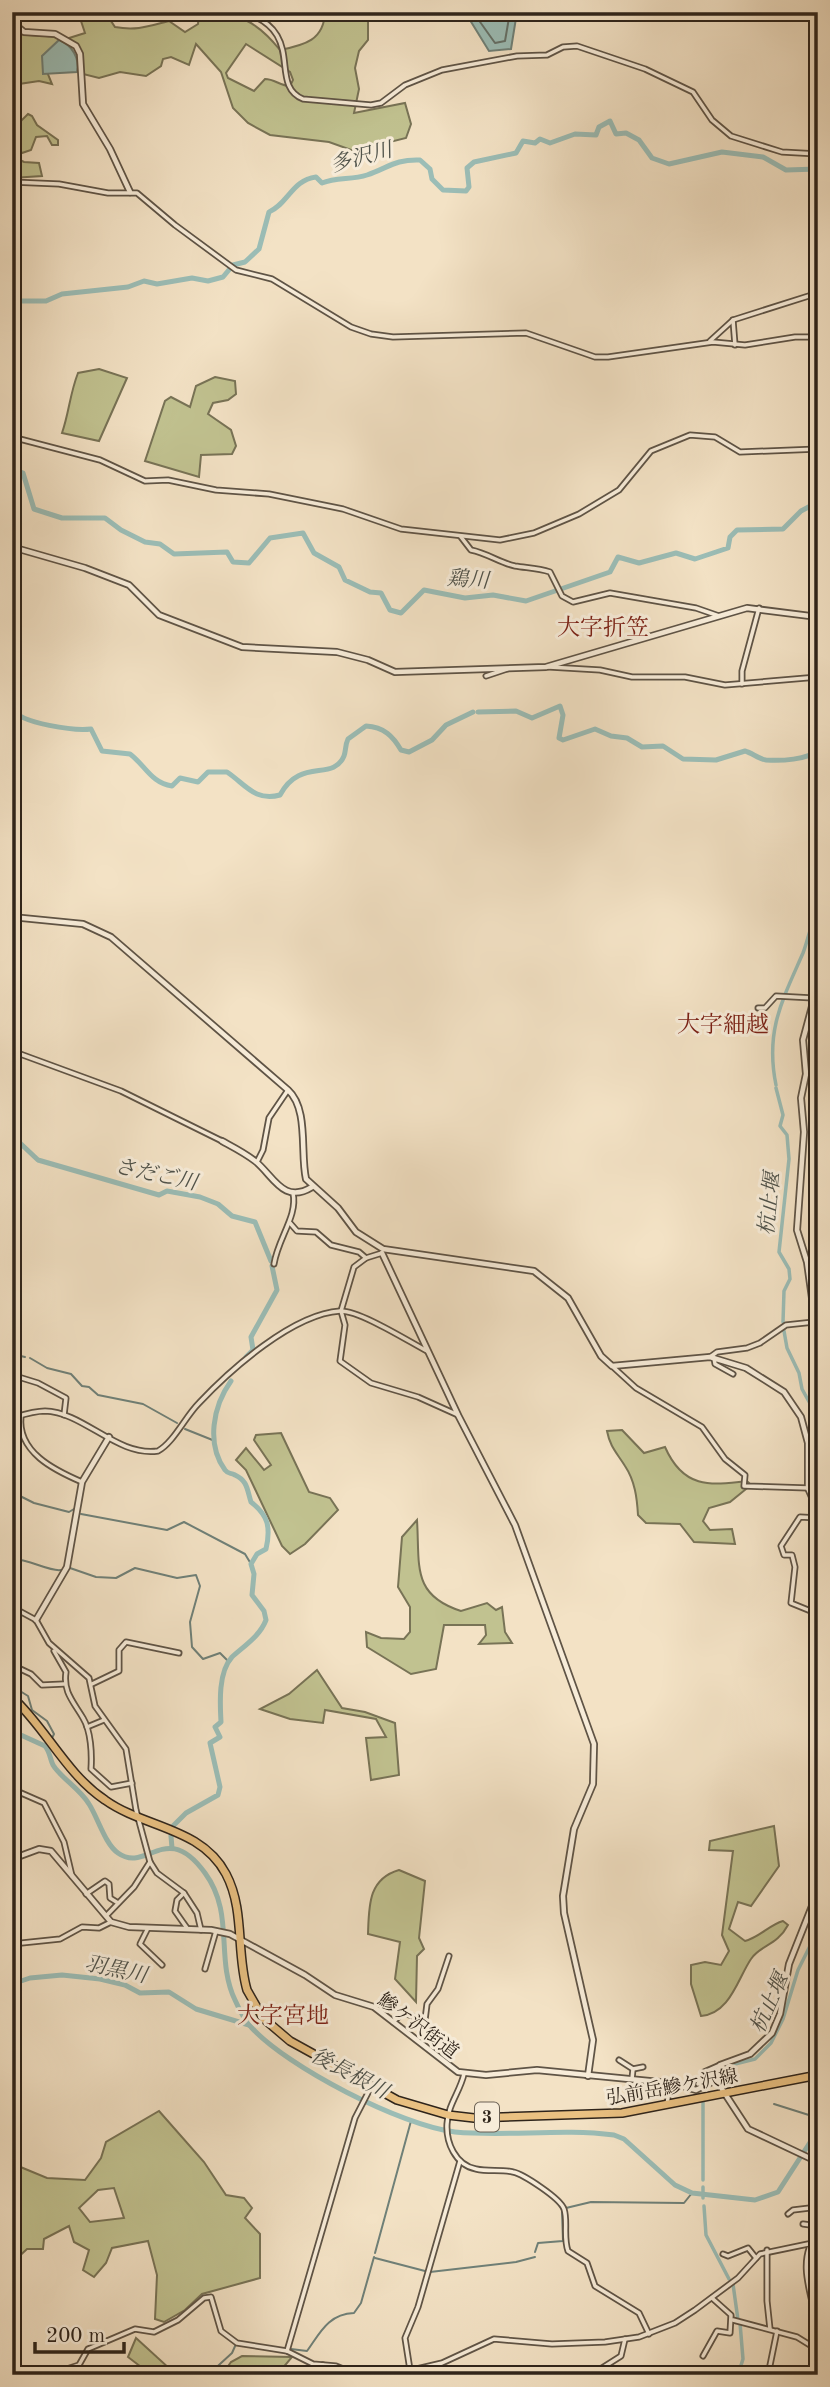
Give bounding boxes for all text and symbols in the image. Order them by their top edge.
water label: 多沢川 [328,138,396,177]
water label: 鶏川 [446,567,492,593]
district label: 大字折笠 [557,615,649,640]
district label: 大字細越 [677,1012,769,1037]
water label: さだご川 [112,1155,201,1195]
water label: 杭止堰 [755,1168,785,1237]
water label: 羽黒川 [83,1952,151,1988]
water label: 杭止堰 [746,1966,794,2037]
street label: 鰺ケ沢街道 [374,1989,462,2063]
district label: 大字宮地 [237,2003,329,2028]
water label: 後長根川 [307,2044,394,2104]
street label: 弘前岳鰺ケ沢線 [605,2066,740,2109]
road number: 3 [475,2102,499,2132]
scale bar [35,2310,124,2354]
text: 200 m [46,2326,105,2347]

